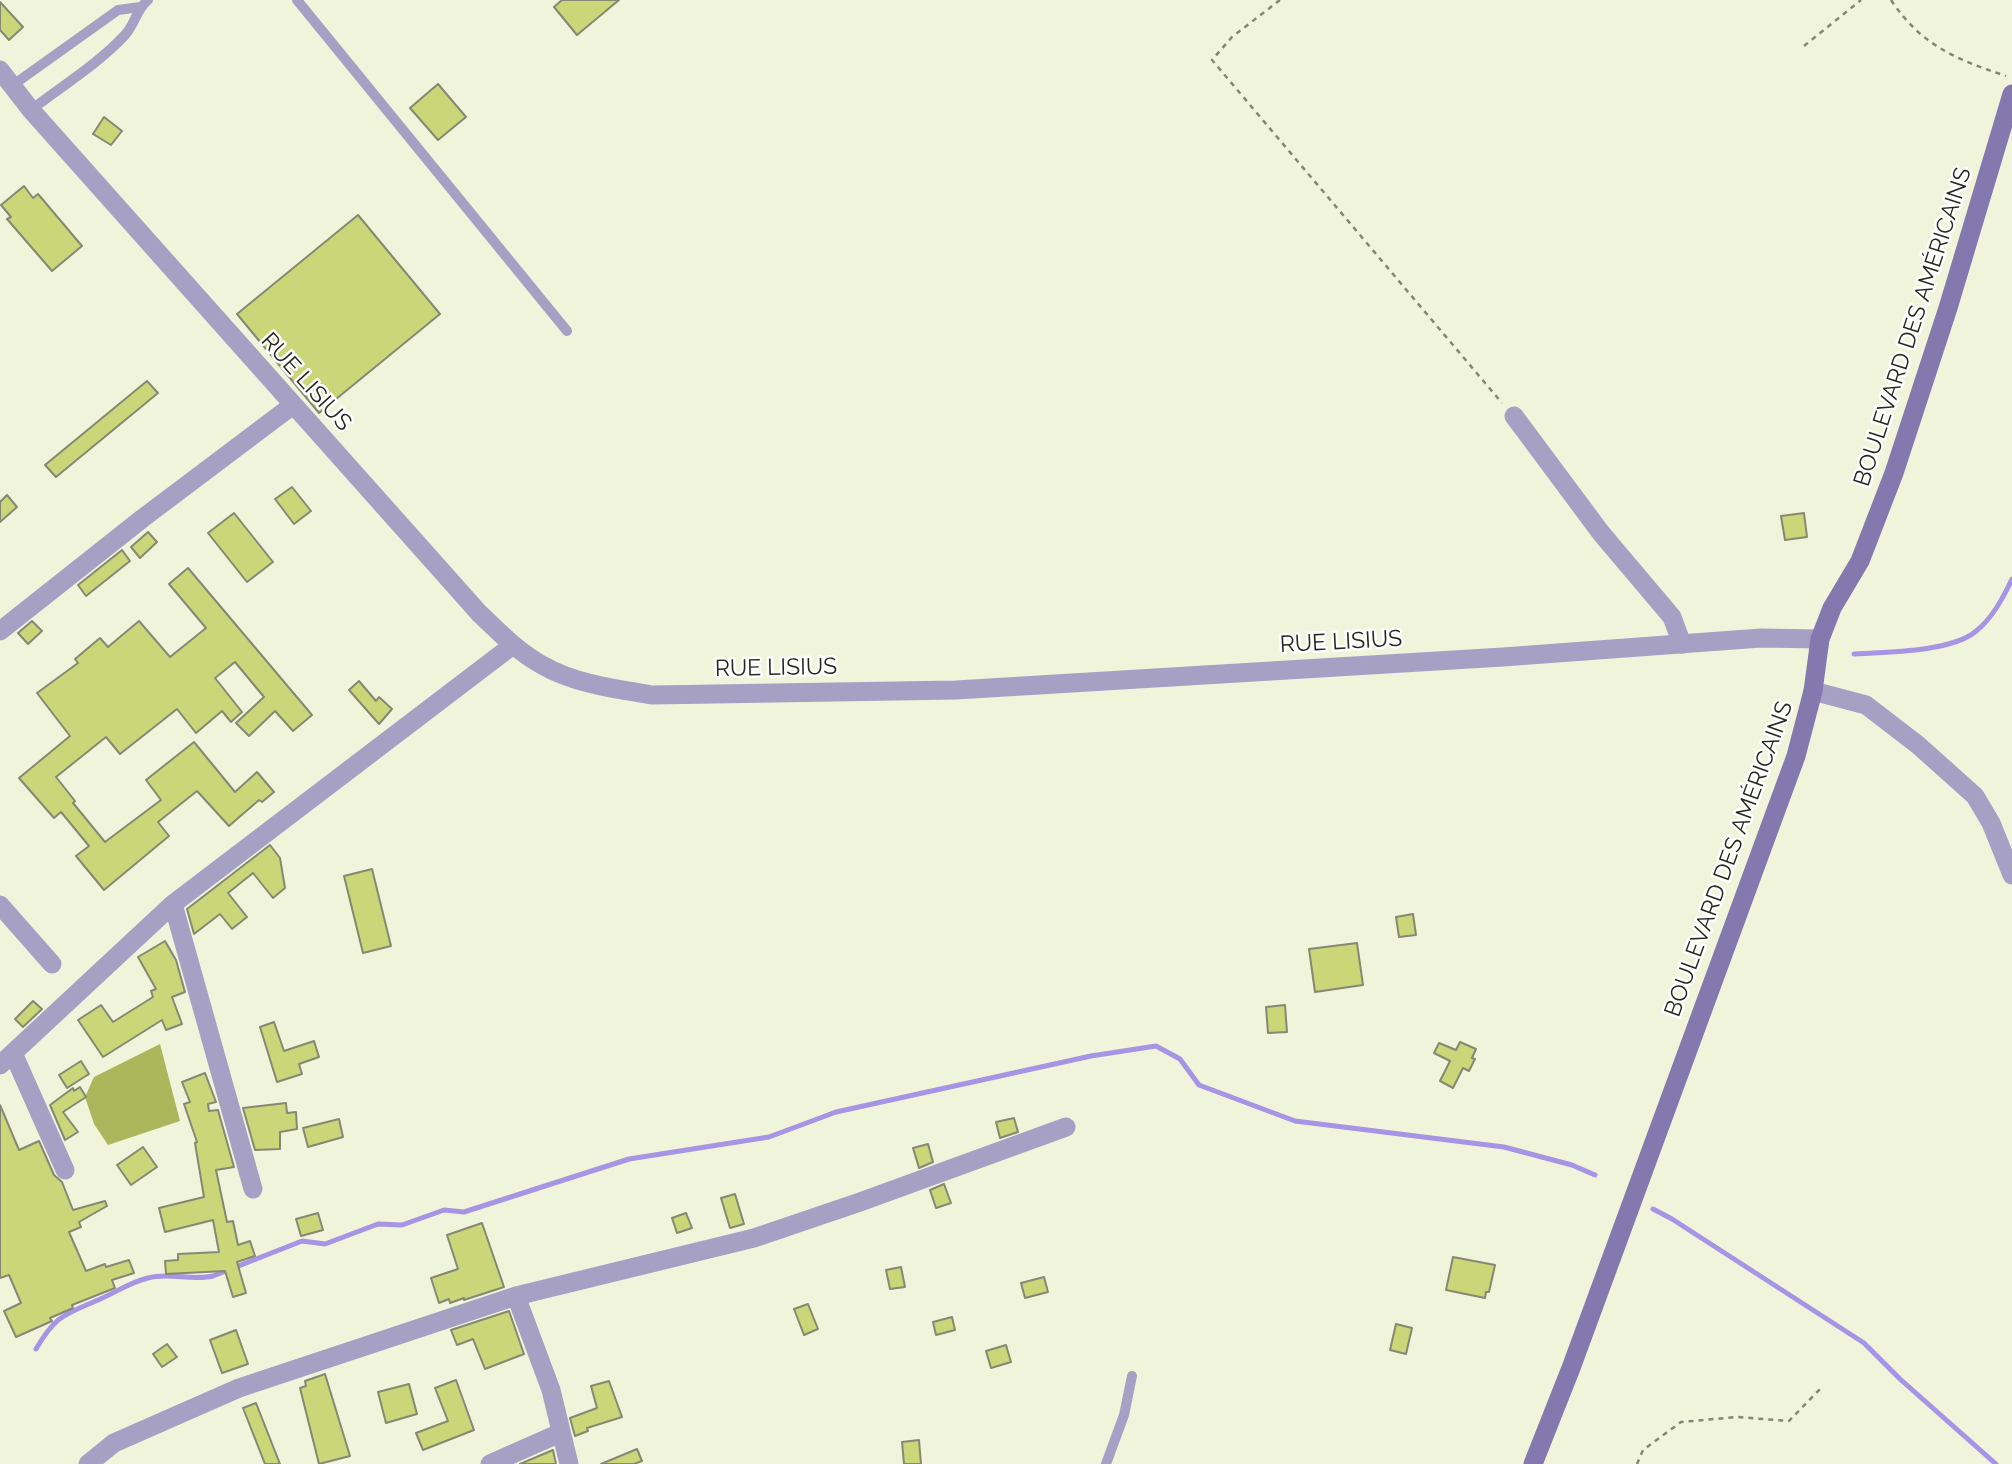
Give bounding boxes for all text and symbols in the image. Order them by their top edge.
street label: BOULEVARD DES AMÉRICAINS [1848,164,1978,490]
street label: RUE LISIUS [255,327,357,437]
street label: RUE LISIUS [1279,625,1403,659]
street label: RUE LISIUS [715,653,837,683]
street label: BOULEVARD DES AMÉRICAINS [1659,698,1799,1020]

